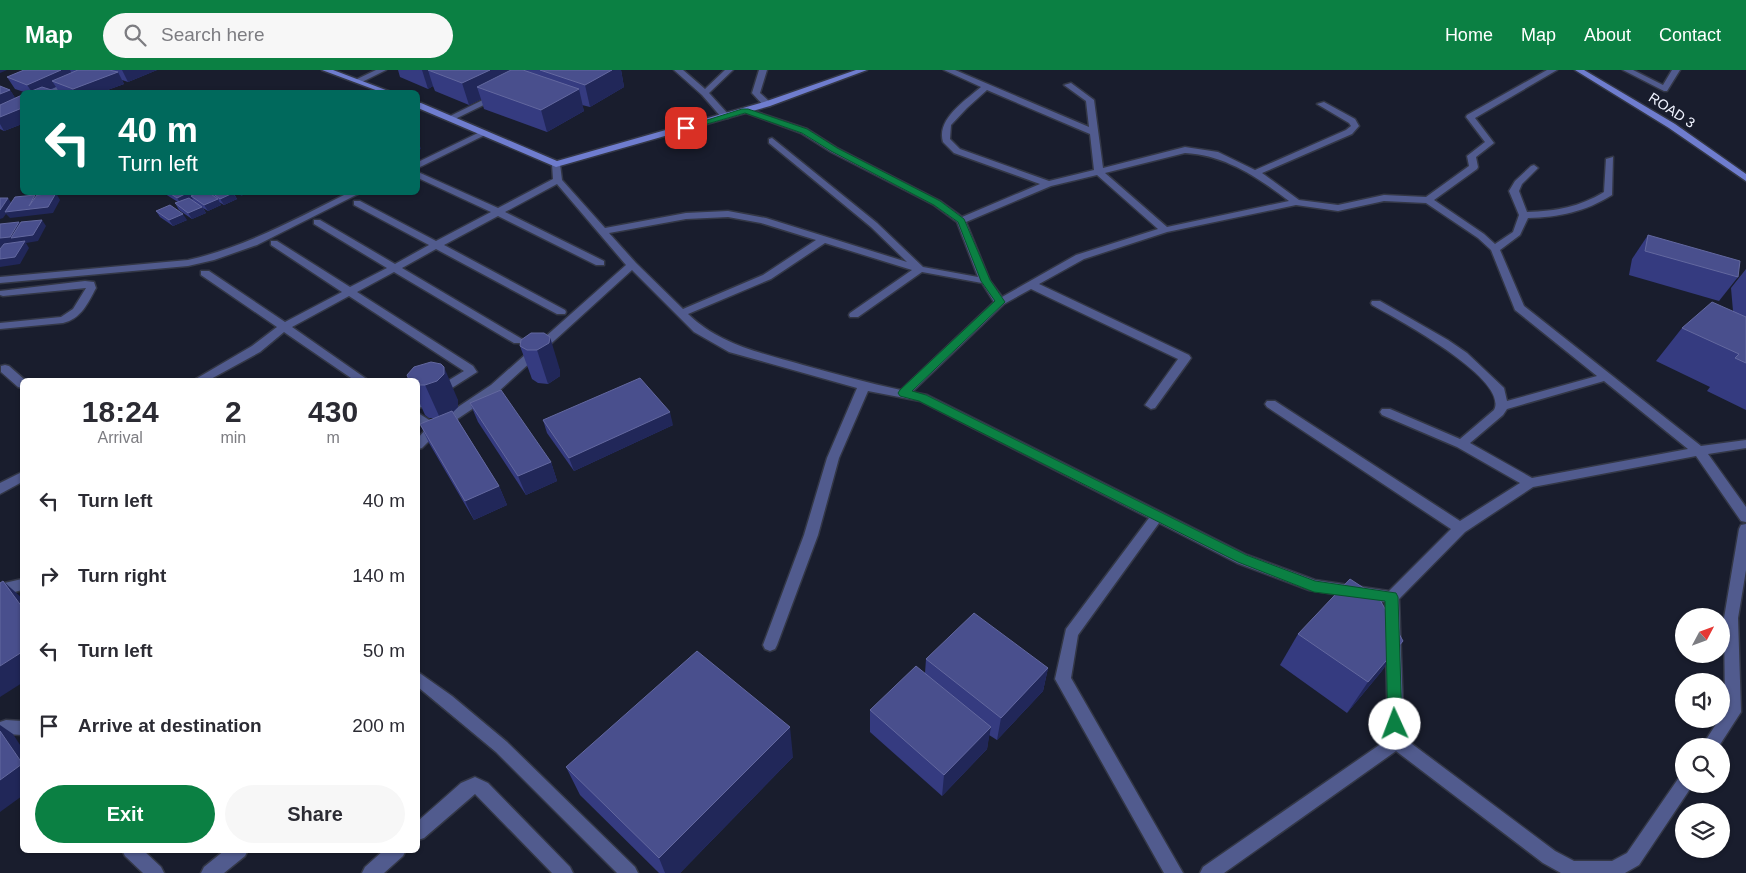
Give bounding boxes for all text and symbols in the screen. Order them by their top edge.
search box [103,13,453,58]
text: Map [25,21,73,48]
icon: search [121,21,149,49]
text: Search here [161,24,265,45]
text: Home [1445,25,1493,45]
text: Map [1521,25,1556,45]
text: About [1584,25,1631,45]
text: Contact [1659,25,1721,45]
street label: ROAD 3 [1646,89,1698,131]
pin [665,107,707,149]
icon: left [35,110,100,175]
text: 40 m [118,110,198,149]
icon: arrive [672,114,700,142]
text: Turn left [118,151,198,176]
text: 18:24 [82,395,159,428]
text: 2 [225,395,242,428]
text: 430 [308,395,358,428]
text: Arrival [98,429,143,446]
text: min [220,429,246,446]
text: m [326,429,340,446]
icon: left [35,487,63,515]
text: Turn left [78,490,153,511]
text: 40 m [363,490,405,511]
icon: right [35,562,63,590]
text: Turn right [78,565,166,586]
text: 140 m [352,565,405,586]
north arrow [1675,608,1730,662]
map controls [1675,608,1730,858]
icon: left [35,637,63,665]
text: Turn left [78,640,153,661]
text: 50 m [363,640,405,661]
button: sound [1675,673,1730,728]
position arrow [1368,697,1420,749]
icon: arrive [35,712,63,740]
text: Arrive at destination [78,715,262,736]
text: 200 m [352,715,405,736]
button: search [1675,738,1730,793]
button: Exit [35,785,215,843]
button: Share [225,785,405,843]
button: layers [1675,803,1730,858]

